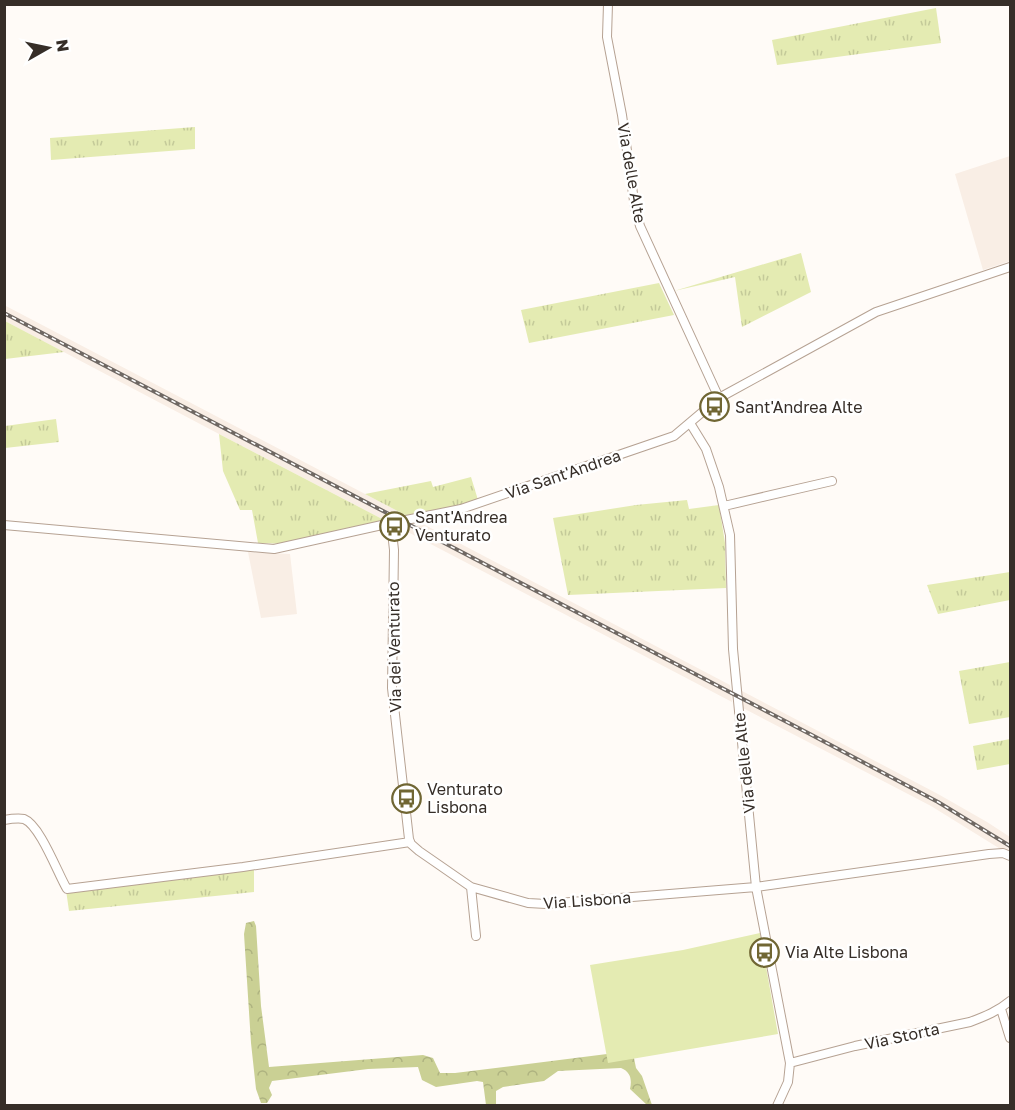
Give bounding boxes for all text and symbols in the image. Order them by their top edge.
north arrow [18,18,78,78]
text: N [52,38,74,53]
street label: Via delle Alte [613,121,651,225]
bus stop icon: Sant'Andrea Alte [698,391,730,423]
place label: Sant'Andrea Alte [735,397,862,417]
street label: Via Sant'Andrea [503,445,623,503]
place label: Sant'Andrea Venturato [415,507,508,545]
bus stop icon: Sant'Andrea Venturato [378,510,410,542]
street label: Via dei Venturato [383,581,405,713]
street label: Via delle Alte [729,712,759,814]
place label: Venturato Lisbona [427,779,503,817]
bus stop icon: Venturato Lisbona [390,782,422,814]
street label: Via Lisbona [542,887,632,913]
bus stop icon: Via Alte Lisbona [748,936,780,968]
place label: Via Alte Lisbona [785,942,908,962]
street label: Via Storta [863,1018,941,1054]

